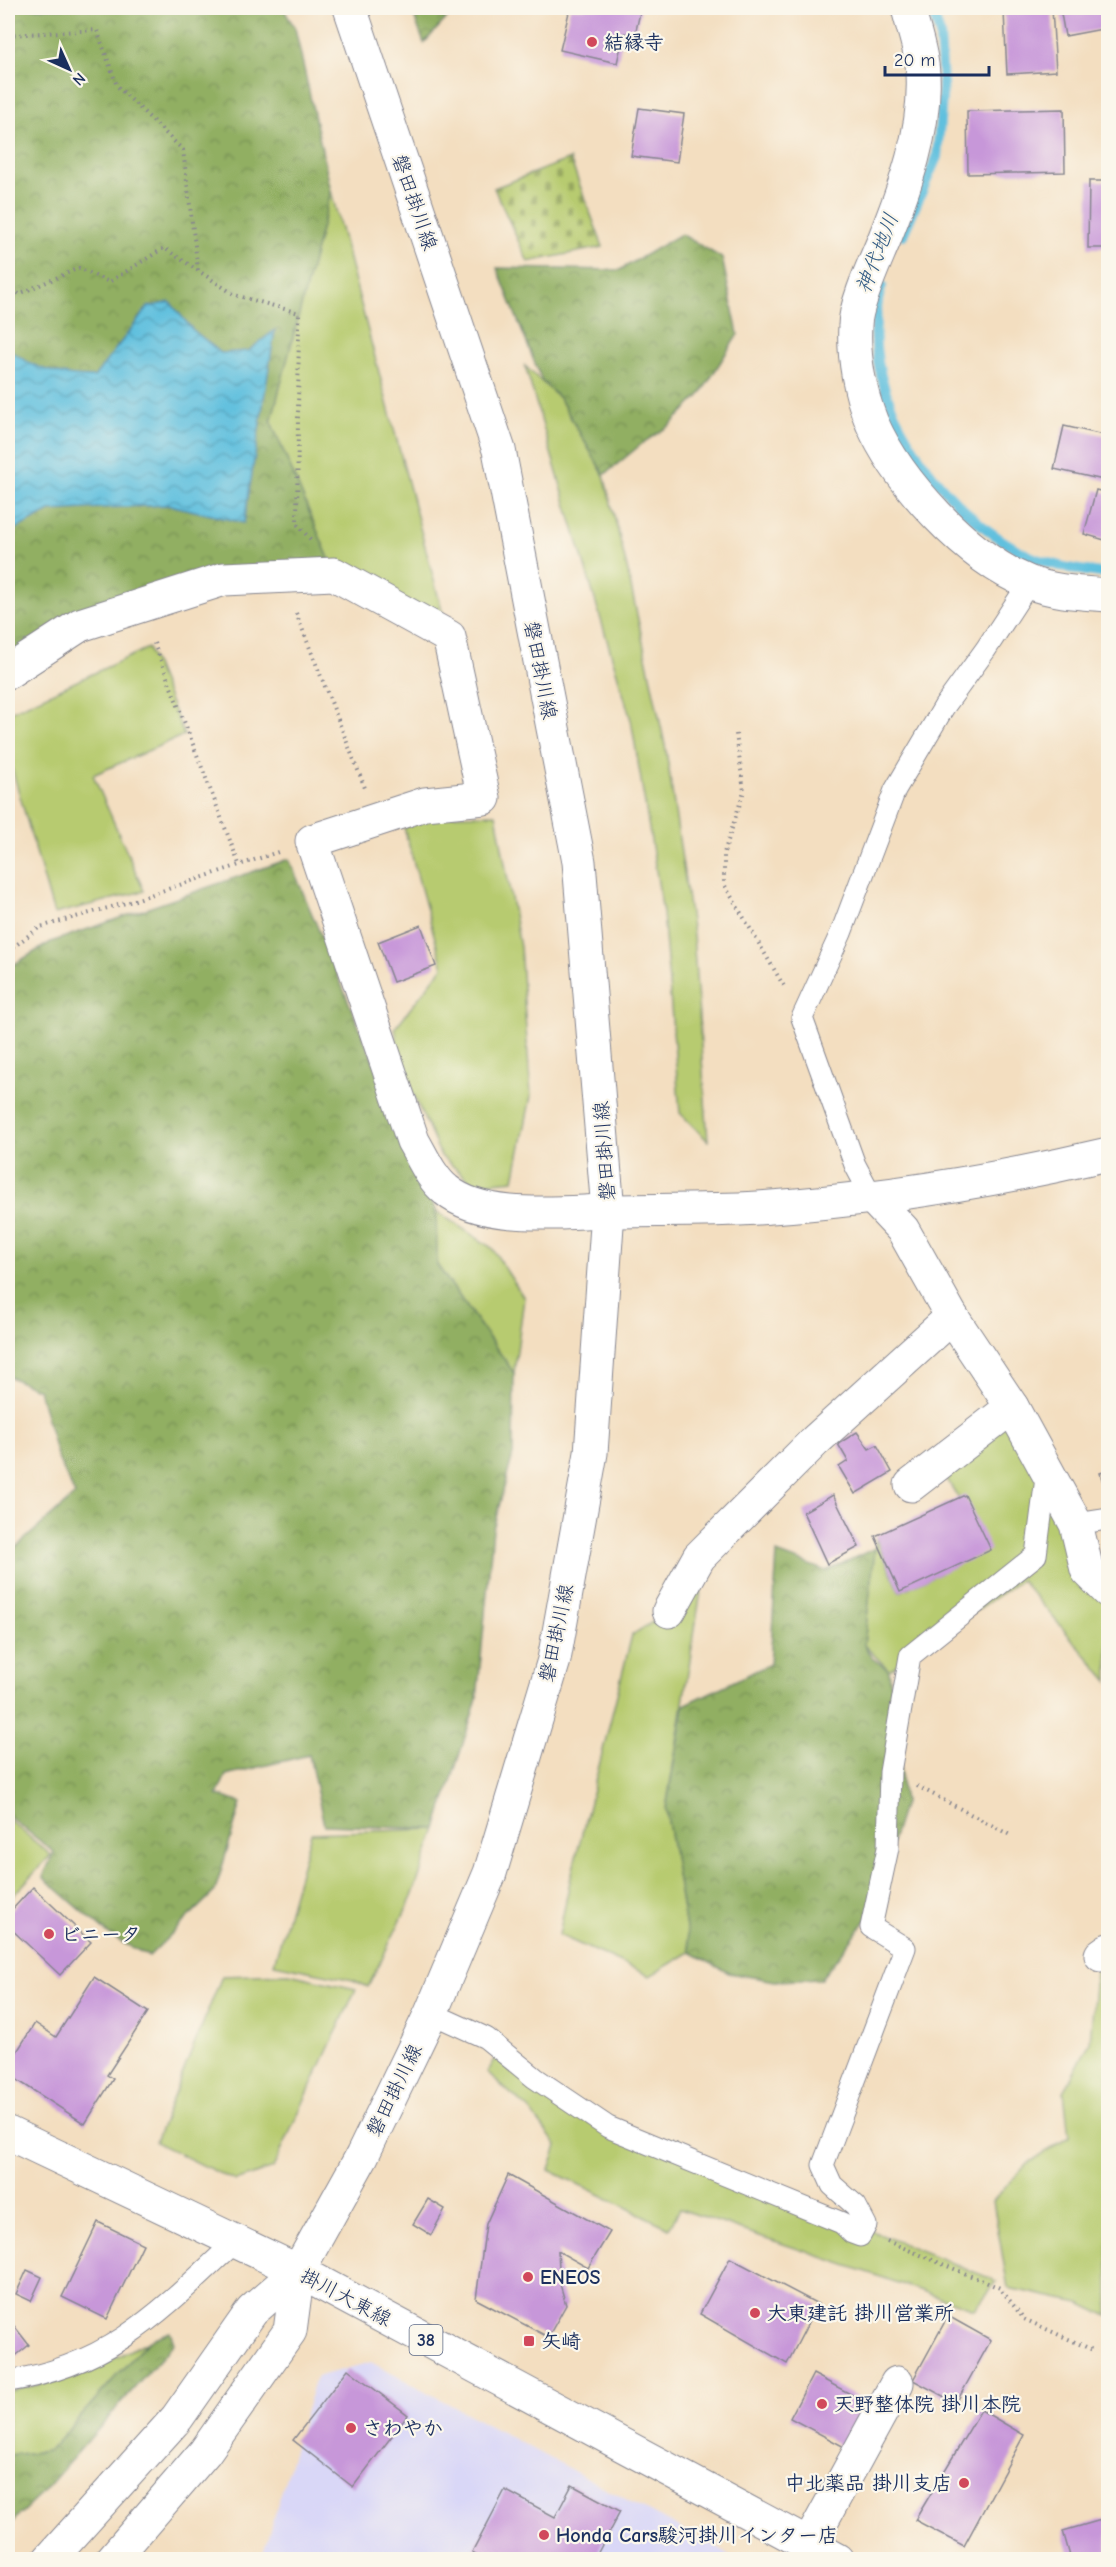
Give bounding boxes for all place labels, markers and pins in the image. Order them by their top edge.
place label: 結縁寺 [604,31,664,54]
marker: 結縁寺 [585,35,599,49]
place label: ビニータ [61,1923,141,1946]
marker: ビニータ [42,1927,56,1941]
place label: ENEOS [540,2266,601,2289]
marker: ENEOS [521,2270,535,2284]
place label: 大東建託 掛川営業所 [767,2302,954,2325]
marker: 大東建託 掛川営業所 [748,2306,762,2320]
place label: 矢崎 [541,2330,581,2353]
marker: 矢崎 [522,2334,536,2348]
place label: 天野整体院 掛川本院 [834,2393,1021,2416]
marker: 天野整体院 掛川本院 [815,2397,829,2411]
place label: さわやか [363,2417,443,2440]
marker: さわやか [344,2421,358,2435]
place label: 中北薬品 掛川支店 [785,2472,952,2495]
marker: 中北薬品 掛川支店 [957,2476,971,2490]
place label: Honda Cars駿河掛川インター店 [556,2524,838,2547]
marker: Honda Cars駿河掛川インター店 [537,2528,551,2542]

